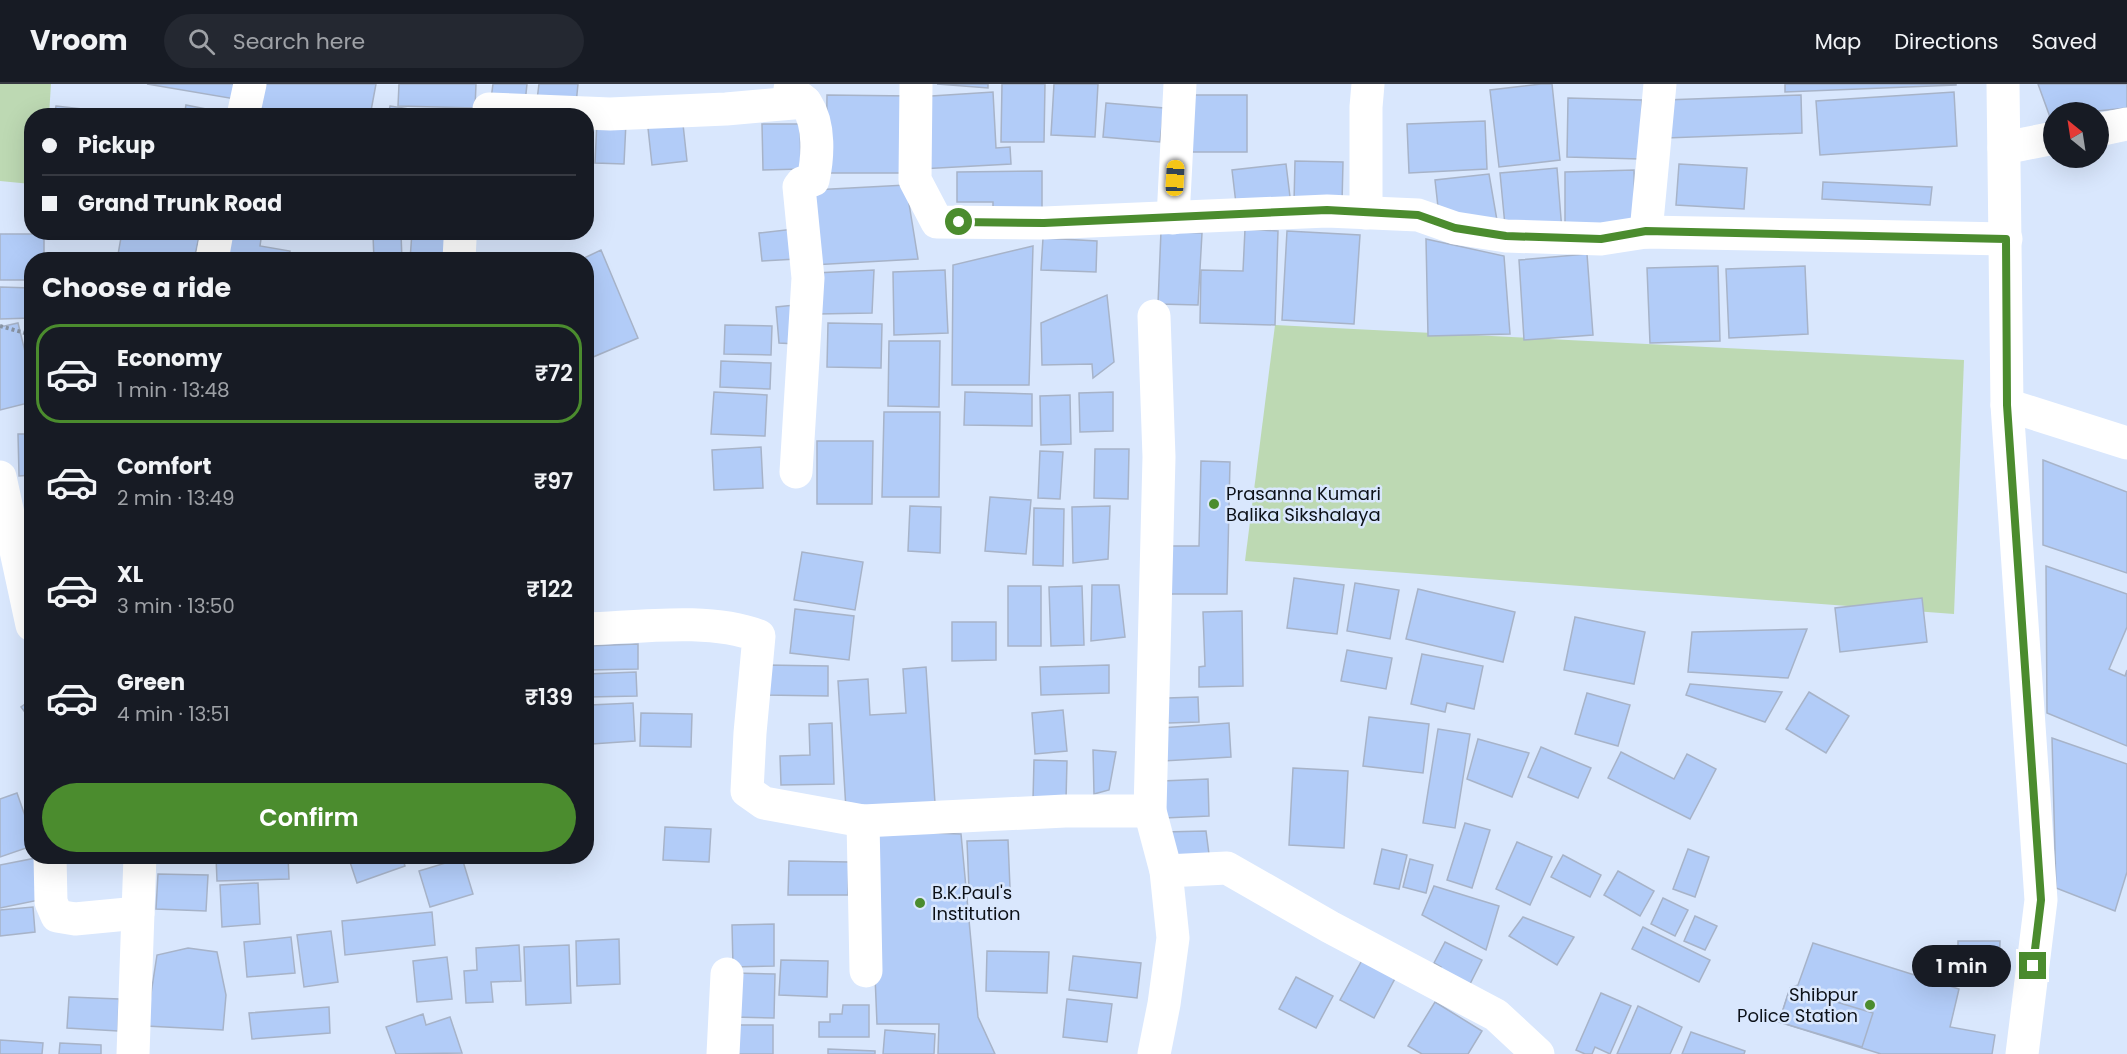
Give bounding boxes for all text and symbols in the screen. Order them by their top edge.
search box [164,14,584,68]
text: Vroom [30,21,128,60]
icon: search [185,25,218,58]
text: Search here [233,26,365,57]
text: Map [1815,27,1861,56]
text: Directions [1894,27,1998,56]
text: Saved [2031,27,2097,56]
north arrow [2043,102,2109,168]
map controls [2043,102,2109,168]
text: Pickup [78,130,155,161]
car [1165,160,1185,196]
text: Grand Trunk Road [78,188,282,219]
route start [945,208,972,235]
text: Choose a ride [42,269,231,306]
text: Economy [117,343,222,374]
icon: car [45,347,99,401]
text: ₹72 [535,358,573,389]
text: 1 min · 13:48 [117,376,230,404]
text: Comfort [117,451,211,482]
icon: car [45,455,99,509]
text: ₹97 [534,466,573,497]
place label: Prasanna Kumari Balika Sikshalaya [1226,481,1381,527]
text: 2 min · 13:49 [117,484,235,512]
marker: Prasanna Kumari Balika Sikshalaya [1207,497,1221,511]
text: XL [117,559,143,590]
icon: car [45,563,99,617]
text: ₹122 [526,574,573,605]
text: 3 min · 13:50 [117,592,235,620]
text: Green [117,667,185,698]
icon: car [45,671,99,725]
text: ₹139 [525,682,573,713]
text: 4 min · 13:51 [117,700,230,728]
button: Confirm [42,783,576,852]
place label: B.K.Paul's Institution [932,880,1020,926]
marker: B.K.Paul's Institution [913,896,927,910]
callout: 1 min [1913,945,2012,987]
text: 1 min [1936,952,1987,980]
route end [2019,952,2046,979]
place label: Shibpur Police Station [1737,982,1858,1028]
marker: Shibpur Police Station [1863,998,1877,1012]

